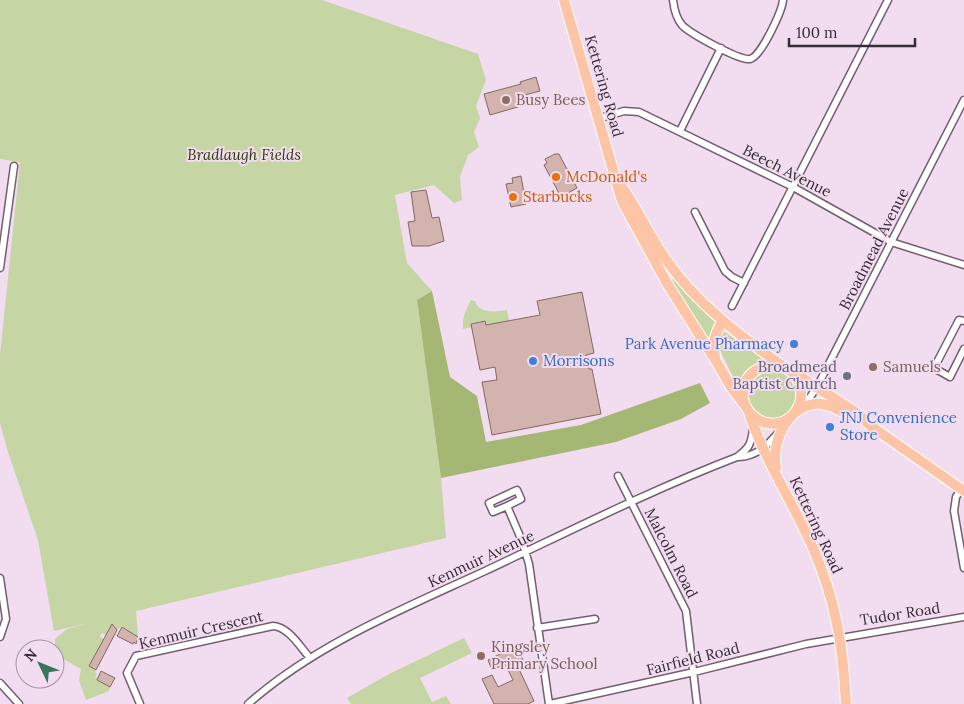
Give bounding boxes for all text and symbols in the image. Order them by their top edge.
scale bar [789,15,915,47]
text: 100 m [796,23,837,42]
street label: Kettering Road [581,33,628,139]
place label: Busy Bees [516,90,586,109]
marker: Busy Bees [500,94,512,106]
street label: Beech Avenue [740,140,835,201]
park label: Bradlaugh Fields [187,145,301,164]
place label: McDonald's [566,167,647,186]
marker: McDonald's [550,171,562,183]
street label: Broadmead Avenue [835,185,912,313]
place label: Starbucks [523,187,592,206]
marker: Starbucks [507,191,519,203]
place label: Park Avenue Pharmacy [625,334,784,353]
marker: Park Avenue Pharmacy [788,338,800,350]
place label: Morrisons [543,351,614,370]
marker: Morrisons [527,355,539,367]
place label: Broadmead Baptist Church [732,357,837,393]
place label: Samuels [883,357,941,376]
marker: Samuels [867,361,879,373]
marker: Broadmead Baptist Church [841,370,853,382]
place label: JNJ Convenience Store [839,408,957,444]
marker: JNJ Convenience Store [824,421,836,433]
street label: Kettering Road [786,473,847,576]
street label: Malcolm Road [641,505,702,601]
street label: Kenmuir Avenue [425,526,537,591]
street label: Tudor Road [858,598,942,629]
street label: Kenmuir Crescent [137,606,265,653]
place label: Kingsley Primary School [491,637,598,673]
street label: Fairfield Road [644,638,741,679]
north arrow [15,639,65,689]
text: N [20,645,41,665]
marker: Kingsley Primary School [475,650,487,662]

